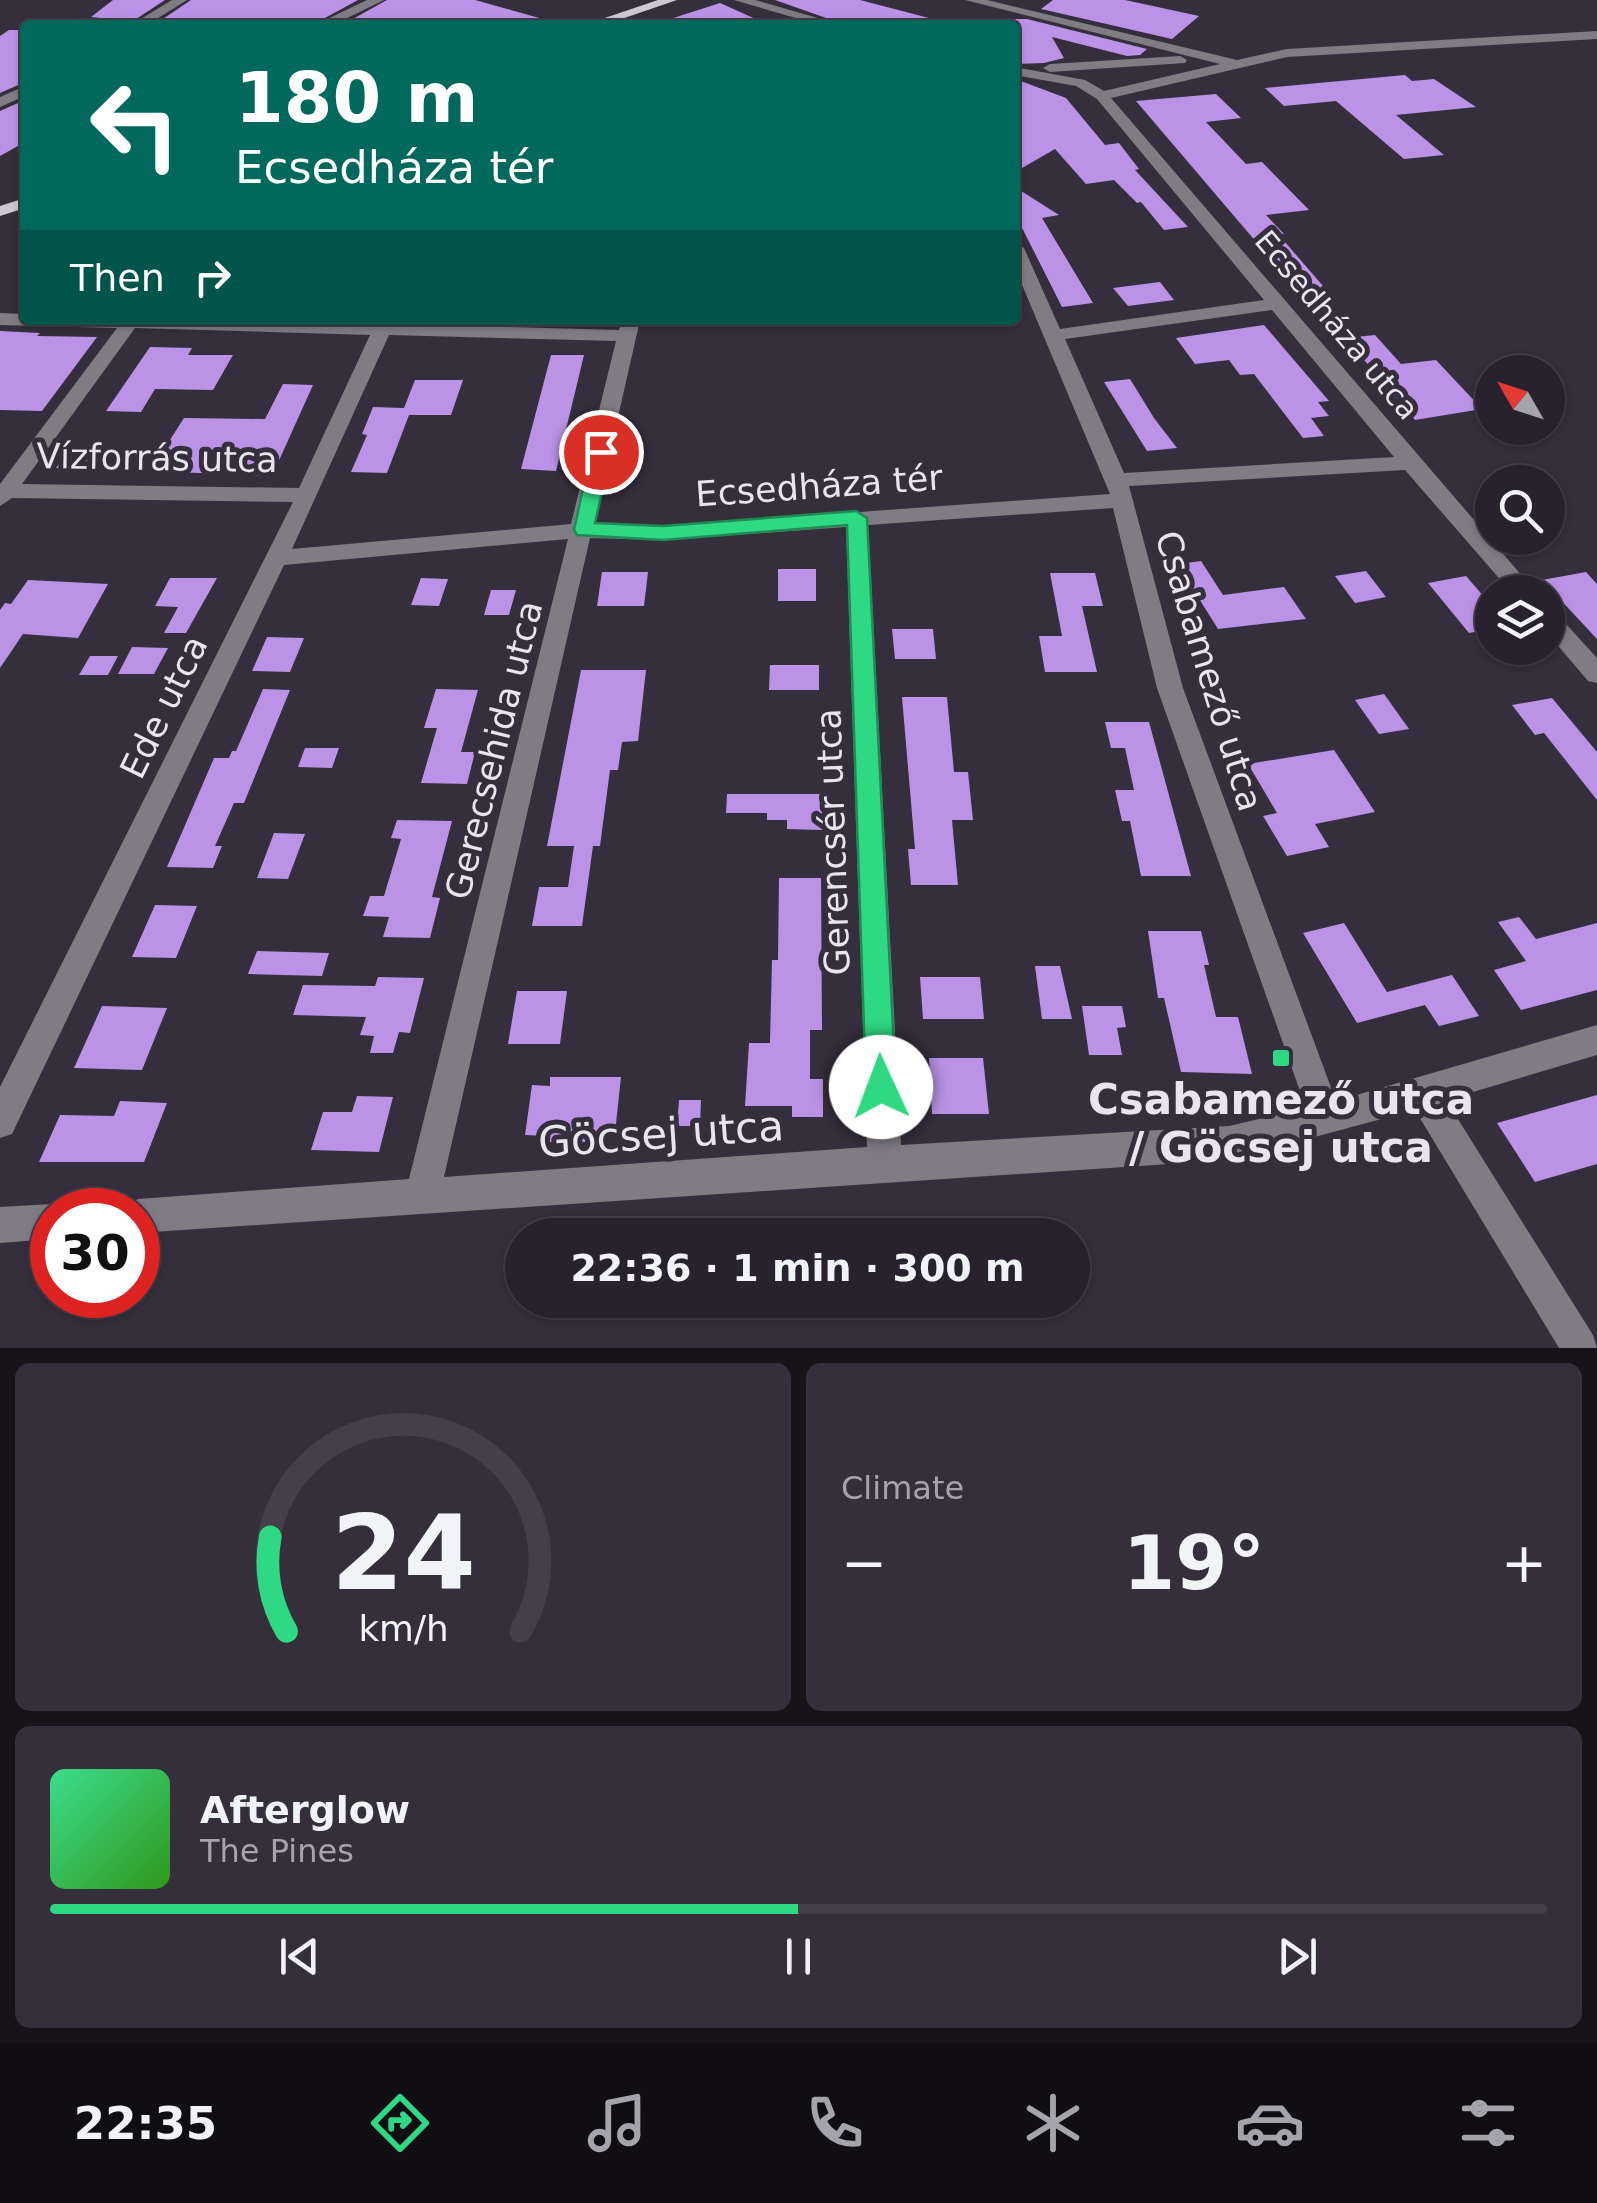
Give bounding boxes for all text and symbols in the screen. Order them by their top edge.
text: 180 m [235,57,478,139]
icon: left [70,60,200,190]
text: Ecsedháza tér [235,141,553,194]
street label: Ecsedháza utca [1248,224,1426,426]
icon: right [185,250,240,305]
text: Then [70,256,165,300]
north arrow [1475,355,1565,445]
map controls [1475,355,1565,665]
pin [559,410,644,495]
icon: arrive [574,425,629,480]
street label: Vízforrás utca [36,436,278,480]
street label: Ecsedháza tér [694,457,944,515]
button: search [1475,465,1565,555]
street label: Csabamező utca [1147,526,1271,816]
button: layers [1475,575,1565,665]
street label: Gerecsehida utca [438,597,550,903]
street label: Ede utca [112,629,216,785]
street label: Gerencsér utca [808,708,858,976]
position arrow [829,1035,933,1139]
marker: Csabamező utca / Göcsej utca [1270,1047,1292,1069]
place label: Csabamező utca / Göcsej utca [1088,1075,1474,1172]
street label: Göcsej utca [537,1101,785,1167]
speed limit sign: 30 [30,1188,160,1318]
text: 22:36 · 1 min · 300 m [570,1246,1025,1290]
text: Climate [841,1469,964,1507]
text: 24 [331,1492,475,1614]
text: 19° [1123,1519,1265,1607]
text: − [841,1531,887,1595]
text: + [1501,1531,1547,1595]
text: km/h [358,1608,448,1649]
text: Afterglow [200,1788,410,1832]
text: The Pines [200,1832,354,1870]
icon: previous [272,1929,327,1984]
icon: pause [771,1929,826,1984]
icon: next [1270,1929,1325,1984]
icon: directions [365,2088,435,2158]
icon: music [582,2088,652,2158]
icon: phone [800,2088,870,2158]
icon: climate [1018,2088,1088,2158]
icon: car [1235,2088,1305,2158]
icon: filters [1453,2088,1523,2158]
text: 22:35 [74,2097,217,2150]

